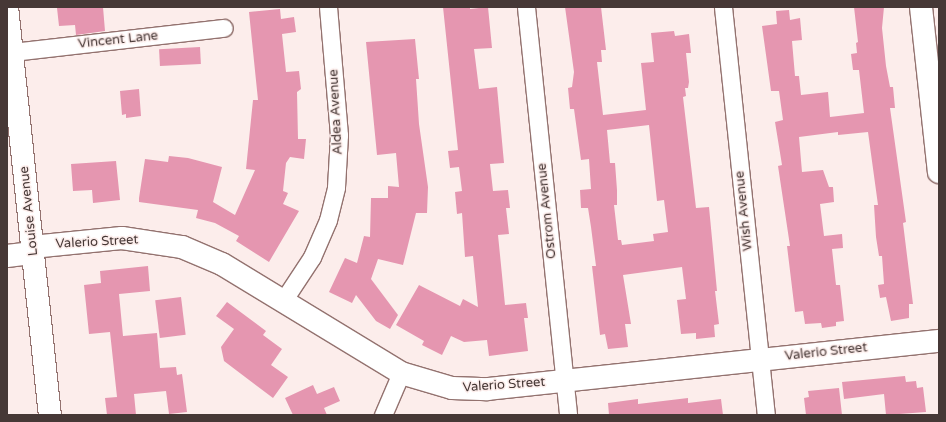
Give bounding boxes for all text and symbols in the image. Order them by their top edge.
street label: Vincent Lane [77,28,159,52]
street label: Aldea Avenue [326,69,346,155]
street label: Ostrom Avenue [534,162,560,260]
street label: Louise Avenue [17,165,41,257]
street label: Wish Avenue [732,170,756,252]
street label: Valerio Street [55,232,139,252]
street label: Valerio Street [784,340,868,364]
street label: Valerio Street [462,374,546,396]

